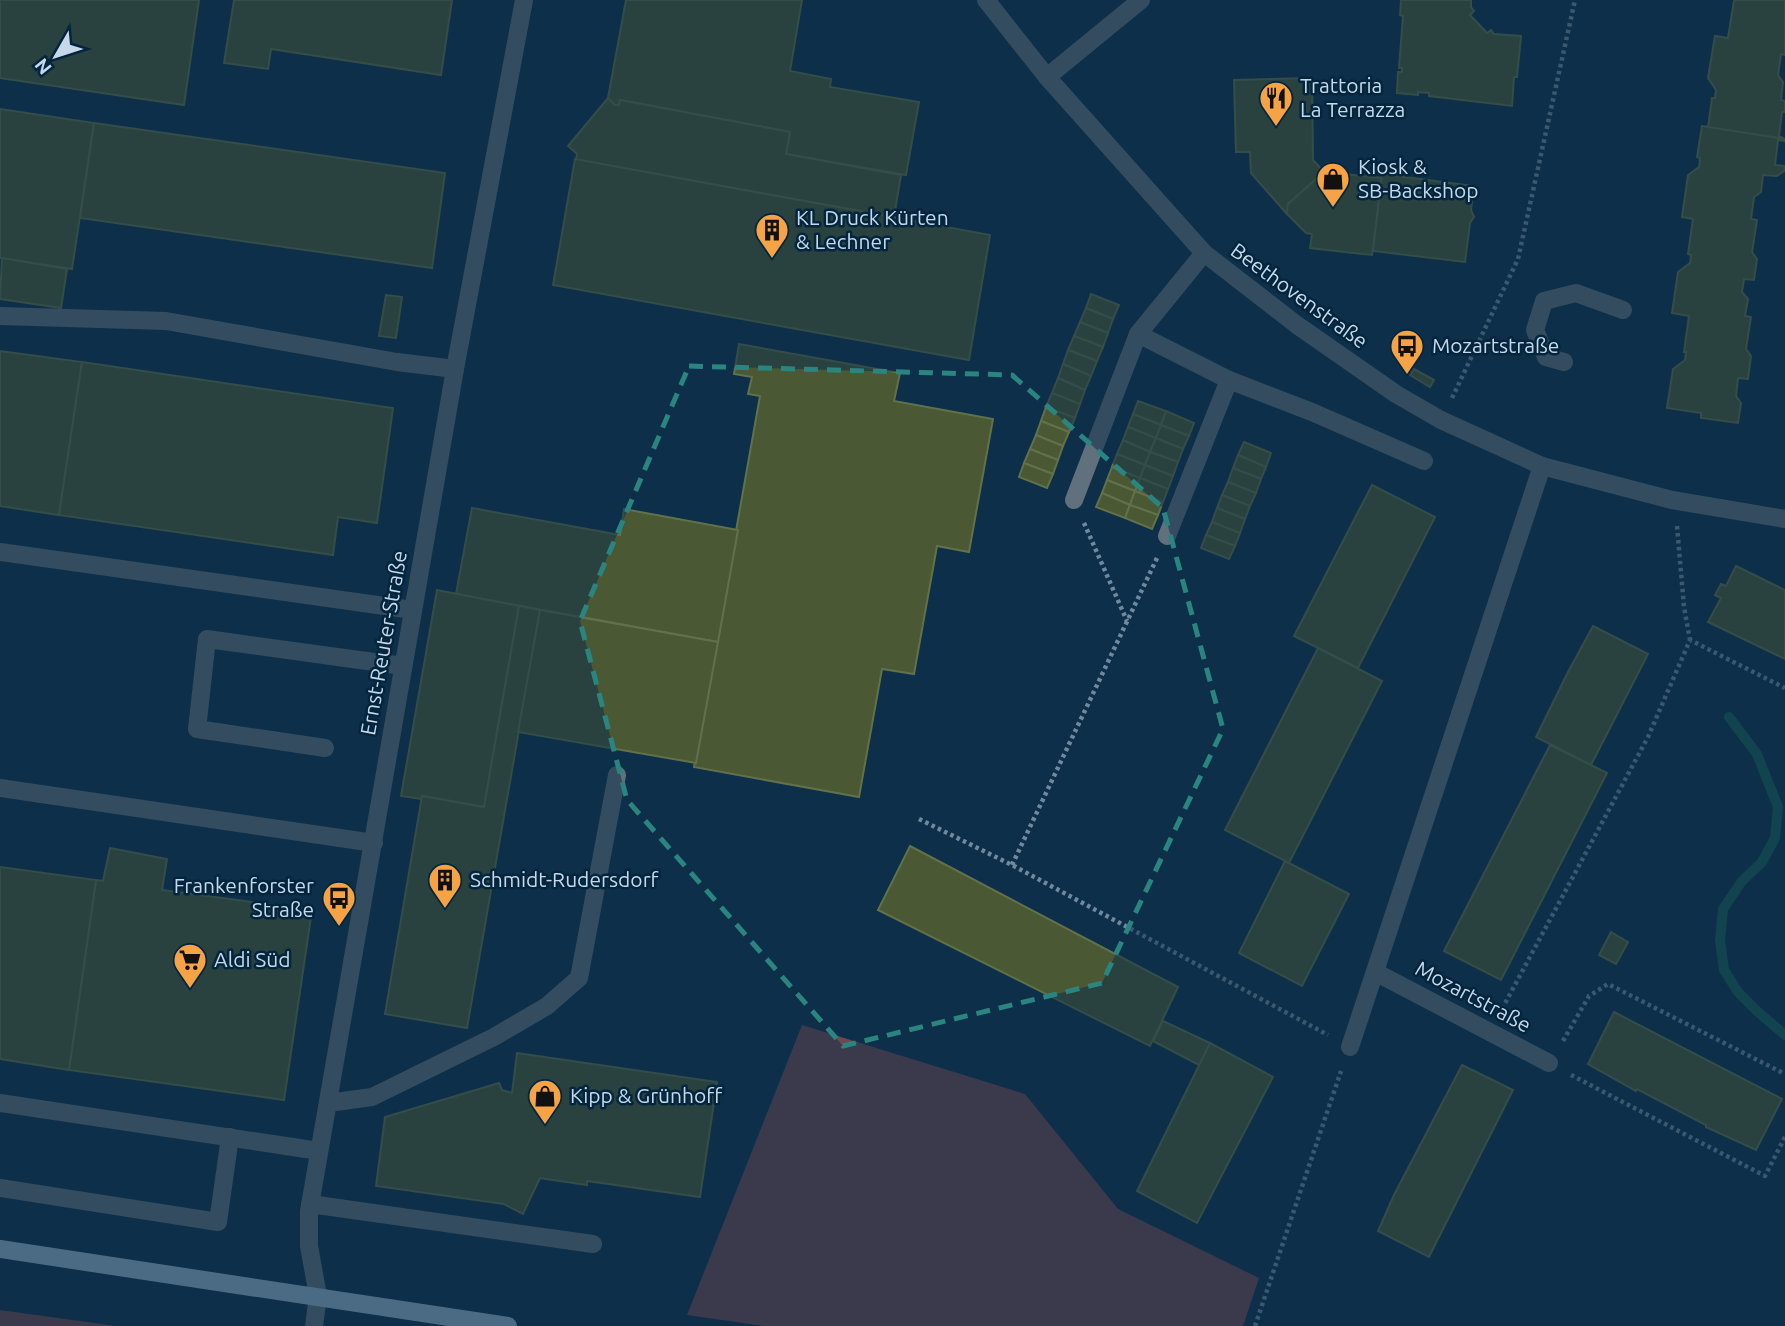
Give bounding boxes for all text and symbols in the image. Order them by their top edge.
north arrow [21,21,91,91]
text: N [30,54,56,79]
place label: Trattoria La Terrazza [1300,73,1405,121]
restaurant icon: Trattoria La Terrazza [1257,79,1295,128]
place label: Kiosk & SB-Backshop [1358,154,1479,202]
shop icon: Kiosk & SB-Backshop [1314,160,1352,209]
place label: KL Druck Kürten & Lechner [796,205,949,253]
building icon: KL Druck Kürten & Lechner [753,211,791,260]
street label: Beethovenstraße [1227,238,1373,353]
bus stop icon: Mozartstraße [1388,327,1426,376]
place label: Mozartstraße [1432,333,1559,357]
street label: Ernst-Reuter-Straße [355,549,411,737]
building icon: Schmidt-Rudersdorf [426,861,464,910]
place label: Schmidt-Rudersdorf [470,867,660,891]
place label: Frankenforster Straße [174,873,314,921]
bus stop icon: Frankenforster Straße [320,879,358,928]
supermarket icon: Aldi Süd [171,941,209,990]
place label: Aldi Süd [214,947,291,971]
street label: Mozartstraße [1412,956,1535,1037]
shop icon: Kipp & Grünhoff [526,1077,564,1126]
place label: Kipp & Grünhoff [570,1083,723,1107]

